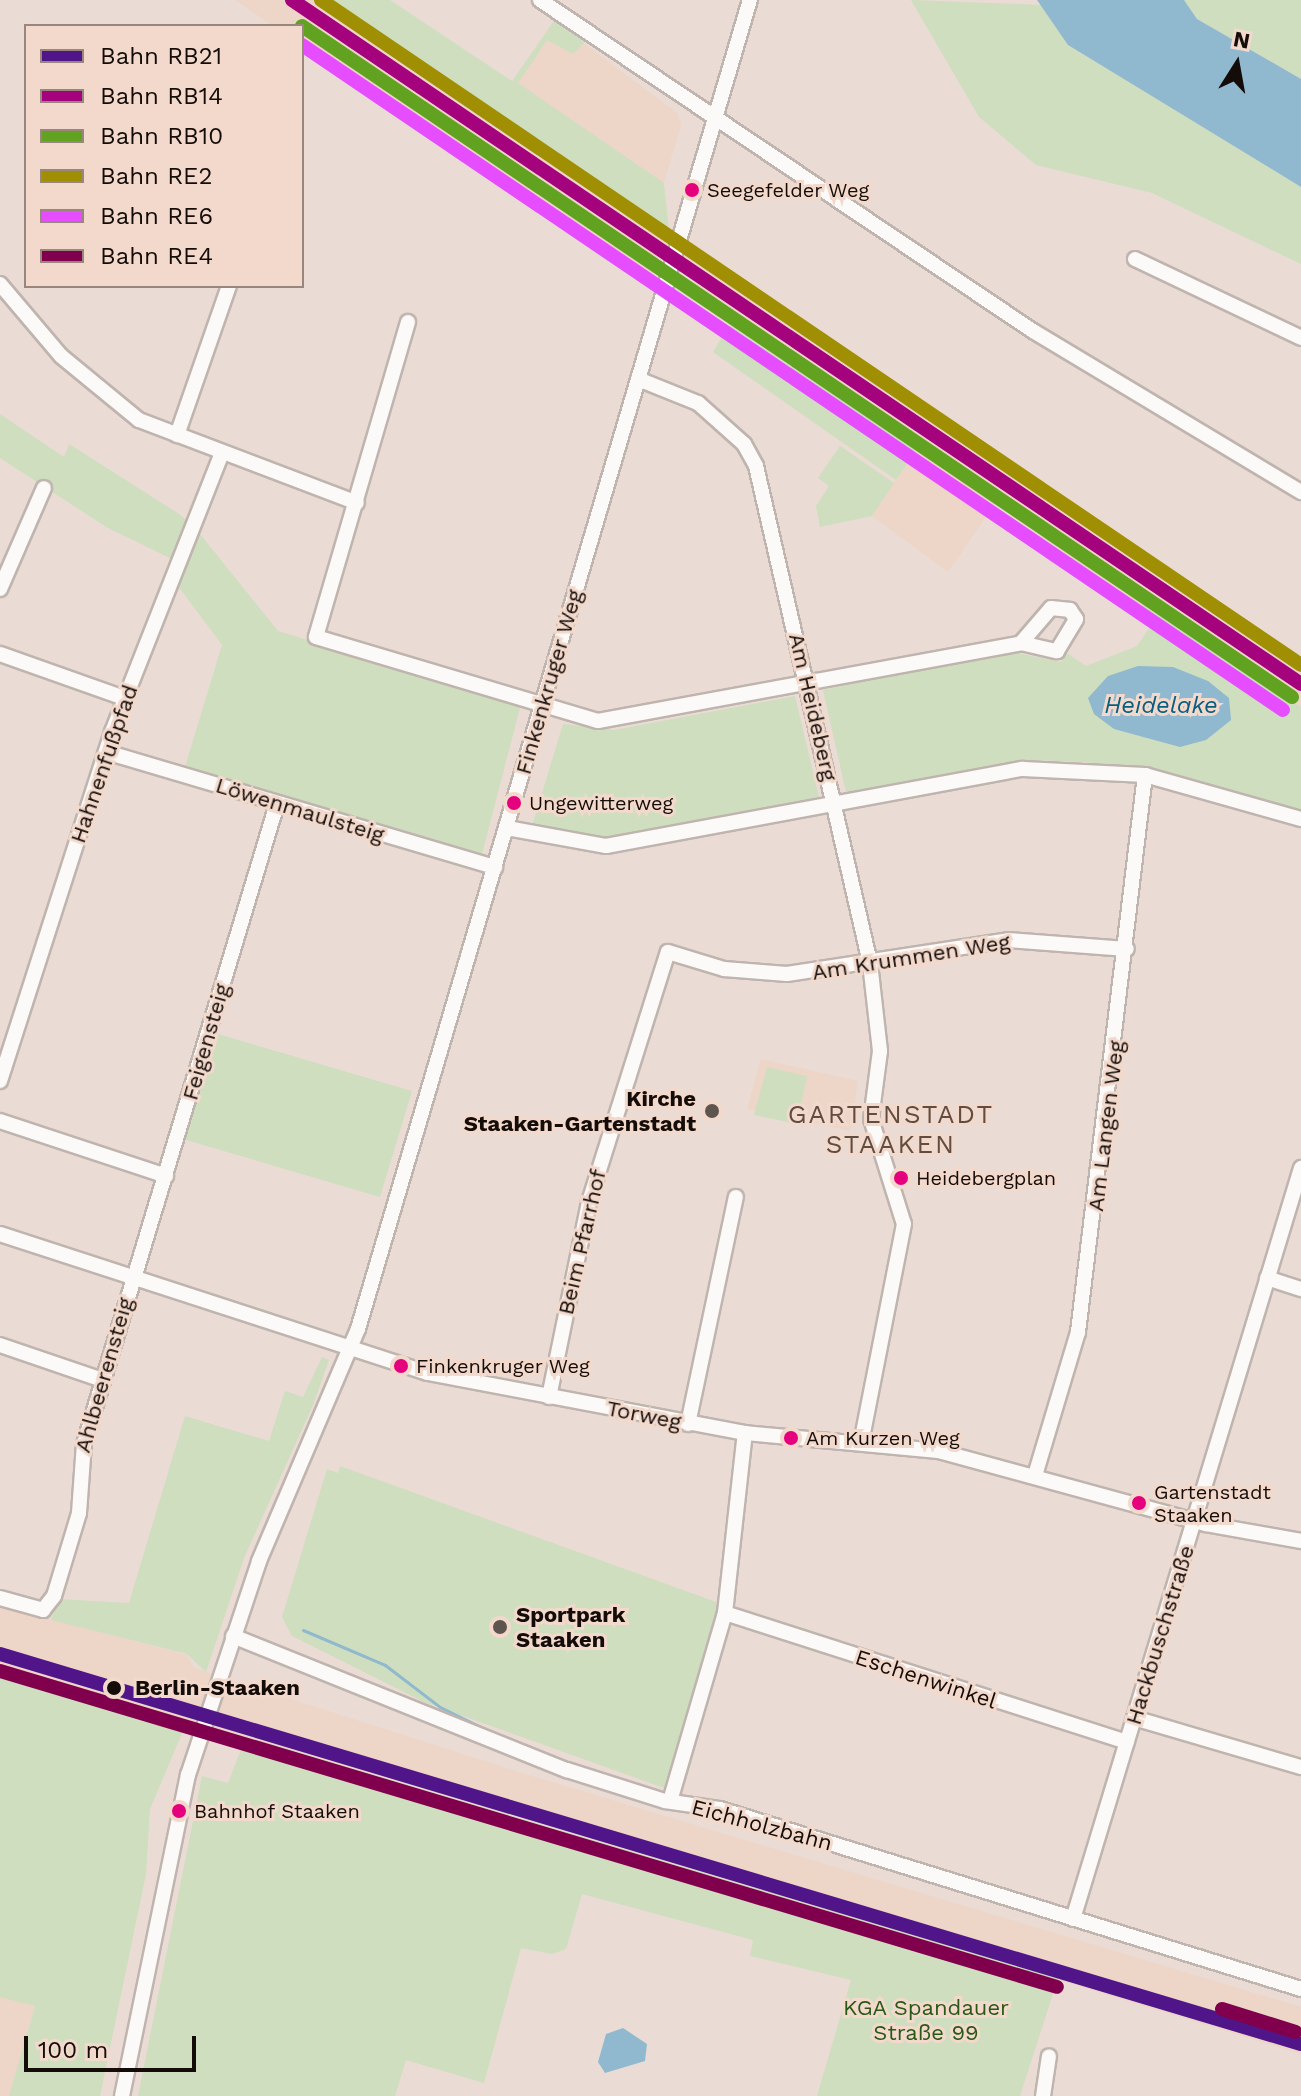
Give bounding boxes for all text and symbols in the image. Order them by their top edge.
legend [24,24,304,288]
north arrow [1197,24,1277,104]
text: N [1231,26,1252,54]
text: Bahn RB21 [100,42,222,70]
text: Bahn RB14 [100,82,223,110]
text: Bahn RB10 [100,122,223,150]
text: Bahn RE2 [100,162,212,190]
place label: Seegefelder Weg [707,178,870,202]
marker: Seegefelder Weg [684,182,700,198]
text: Bahn RE6 [100,202,213,230]
text: Bahn RE4 [100,242,213,270]
street label: Finkenkruger Weg [510,586,588,778]
street label: Am Heideberg [783,631,843,783]
street label: Hahnenfußpfad [65,681,143,847]
water label: Heidelake [1104,692,1218,720]
street label: Löwenmaulsteig [213,772,387,848]
place label: Ungewitterweg [529,791,673,815]
marker: Ungewitterweg [506,795,522,811]
street label: Am Krummen Weg [810,928,1012,986]
street label: Feigensteig [177,981,235,1103]
street label: Am Langen Weg [1082,1039,1130,1213]
place label: Kirche Staaken-Gartenstadt [464,1085,696,1136]
district label: GARTENSTADT STAAKEN [788,1099,994,1160]
marker: Kirche Staaken-Gartenstadt [703,1102,721,1120]
place label: Heidebergplan [916,1166,1056,1190]
street label: Beim Pfarrhof [552,1167,612,1317]
marker: Heidebergplan [893,1170,909,1186]
street label: Ahlbeerensteig [69,1294,139,1456]
place label: Finkenkruger Weg [416,1354,591,1378]
marker: Finkenkruger Weg [393,1358,409,1374]
street label: Torweg [604,1395,684,1435]
place label: Am Kurzen Weg [806,1426,960,1450]
marker: Am Kurzen Weg [783,1430,799,1446]
place label: Gartenstadt Staaken [1154,1480,1271,1527]
marker: Gartenstadt Staaken [1131,1495,1147,1511]
street label: Hackbuschstraße [1120,1542,1200,1728]
place label: Sportpark Staaken [516,1601,625,1652]
marker: Sportpark Staaken [491,1618,509,1636]
street label: Eschenwinkel [852,1644,1000,1714]
marker: Berlin-Staaken [100,1674,128,1702]
place label: Berlin-Staaken [135,1675,300,1701]
street label: Eichholzbahn [689,1794,835,1856]
place label: Bahnhof Staaken [194,1799,361,1823]
marker: Bahnhof Staaken [171,1803,187,1819]
park label: KGA Spandauer Straße 99 [842,1994,1010,2046]
scale bar [28,2020,200,2070]
text: 100 m [38,2036,108,2064]

